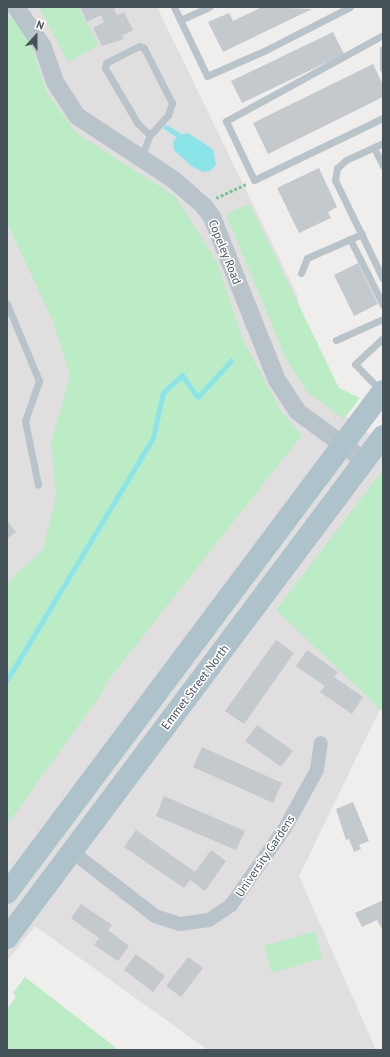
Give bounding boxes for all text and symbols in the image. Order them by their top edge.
north arrow [16,16,56,56]
text: N [34,17,46,33]
street label: Copeley Road [205,217,245,287]
street label: Emmet Street North [158,642,232,732]
street label: University Gardens [232,812,298,900]

